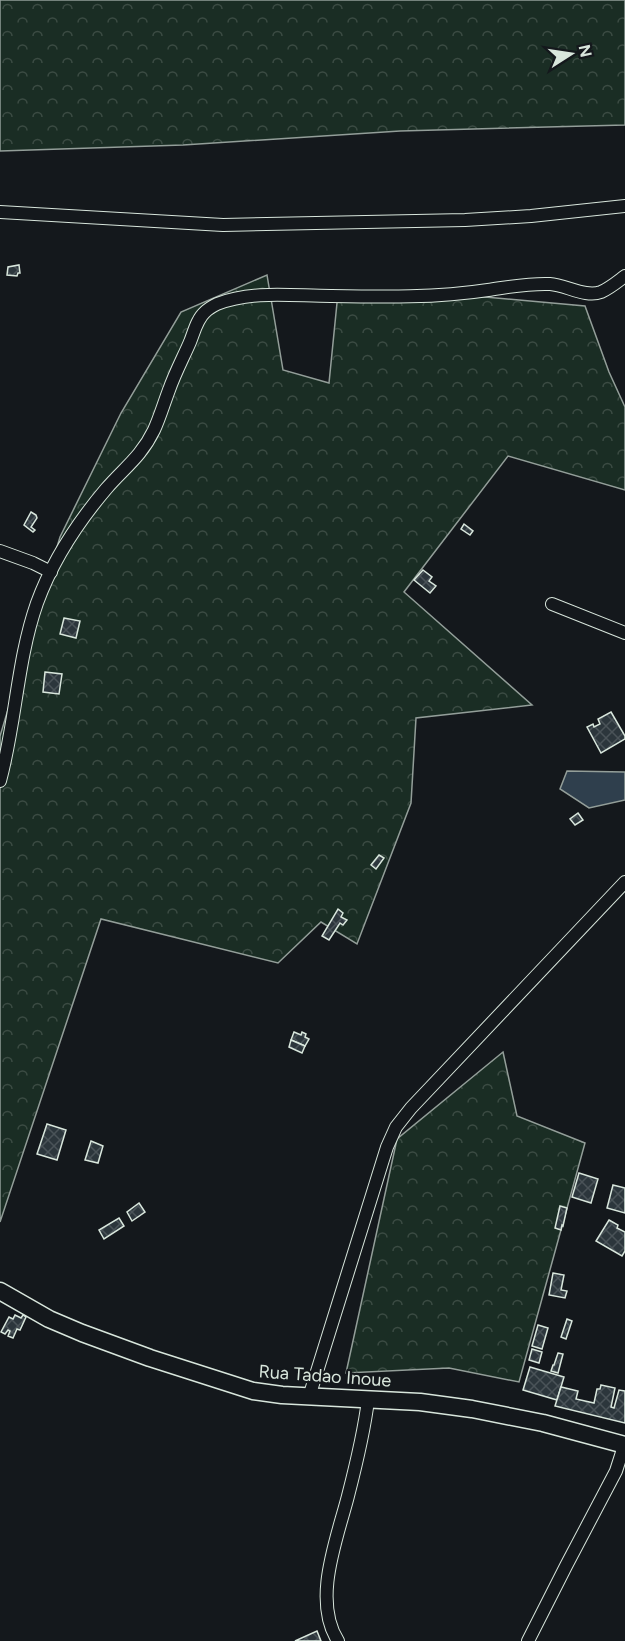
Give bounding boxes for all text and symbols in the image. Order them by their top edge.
north arrow [541,24,601,84]
text: N [575,43,596,59]
street label: Rua Tadao Inoue [258,1360,392,1392]

